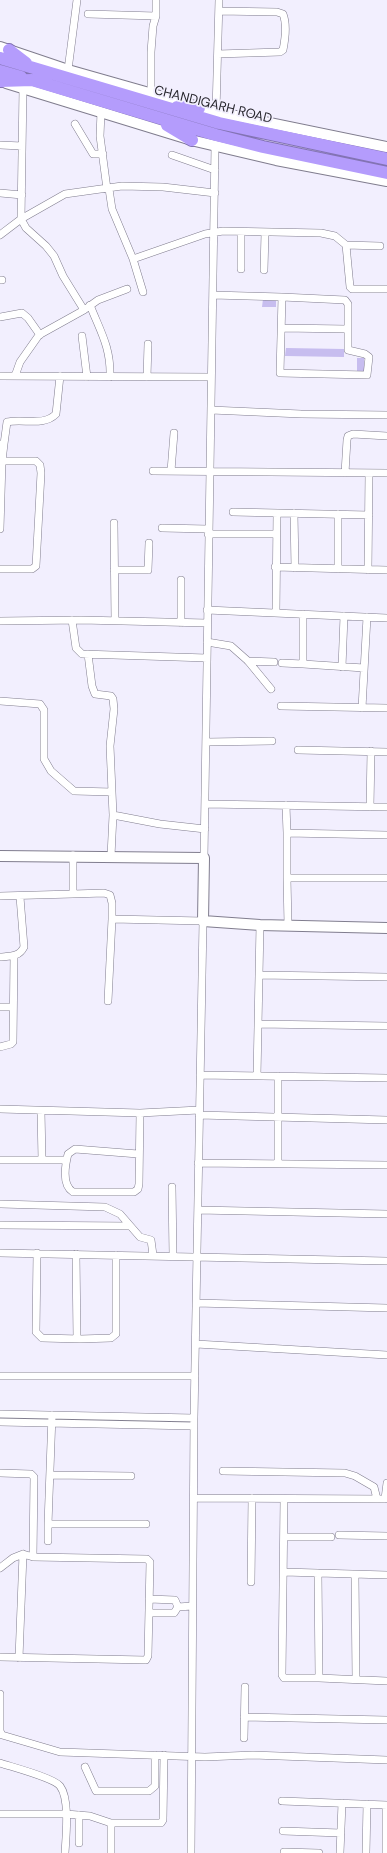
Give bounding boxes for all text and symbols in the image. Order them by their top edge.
street label: CHANDIGARH ROAD [152,83,274,127]

